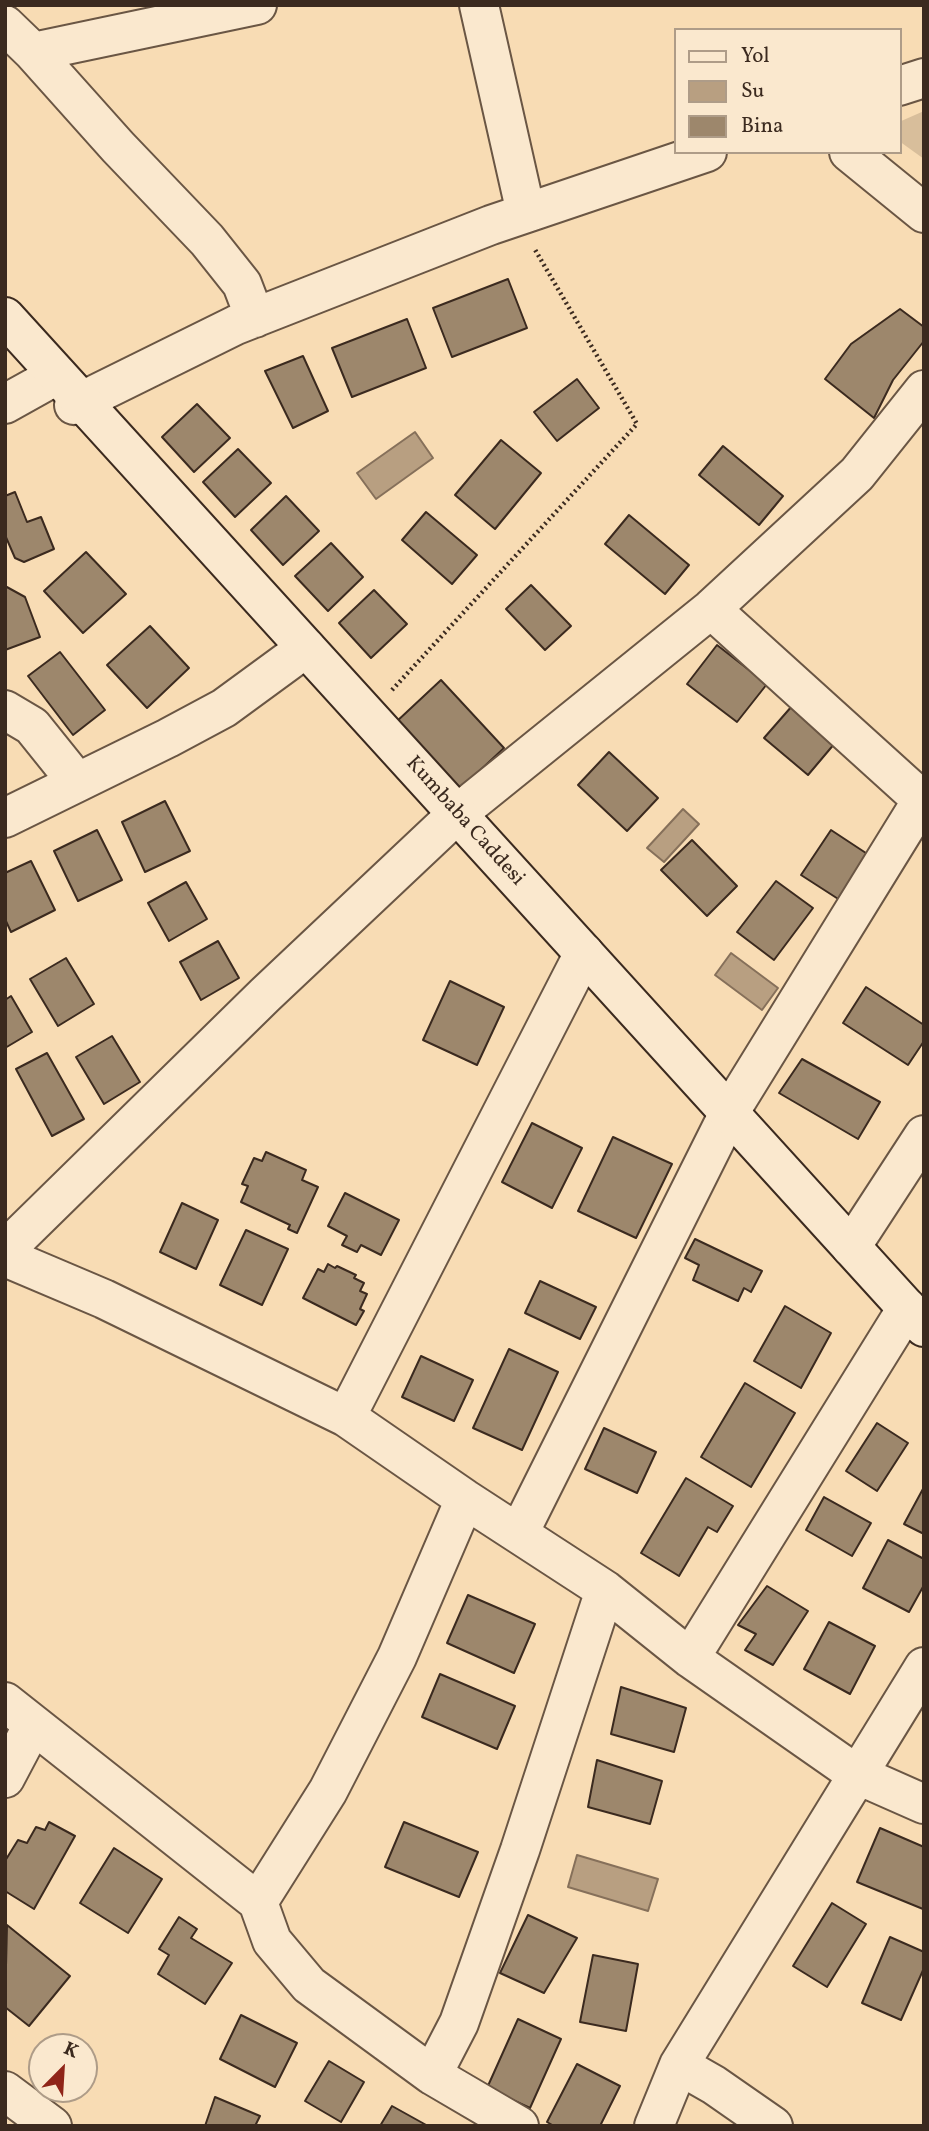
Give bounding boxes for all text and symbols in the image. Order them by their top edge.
legend [674,28,901,154]
text: Yol [741,42,770,71]
text: Su [741,77,764,106]
text: Bina [741,112,783,141]
street label: Kumbaba Caddesi [399,752,529,892]
north arrow [28,2033,98,2103]
text: K [59,2036,82,2065]

